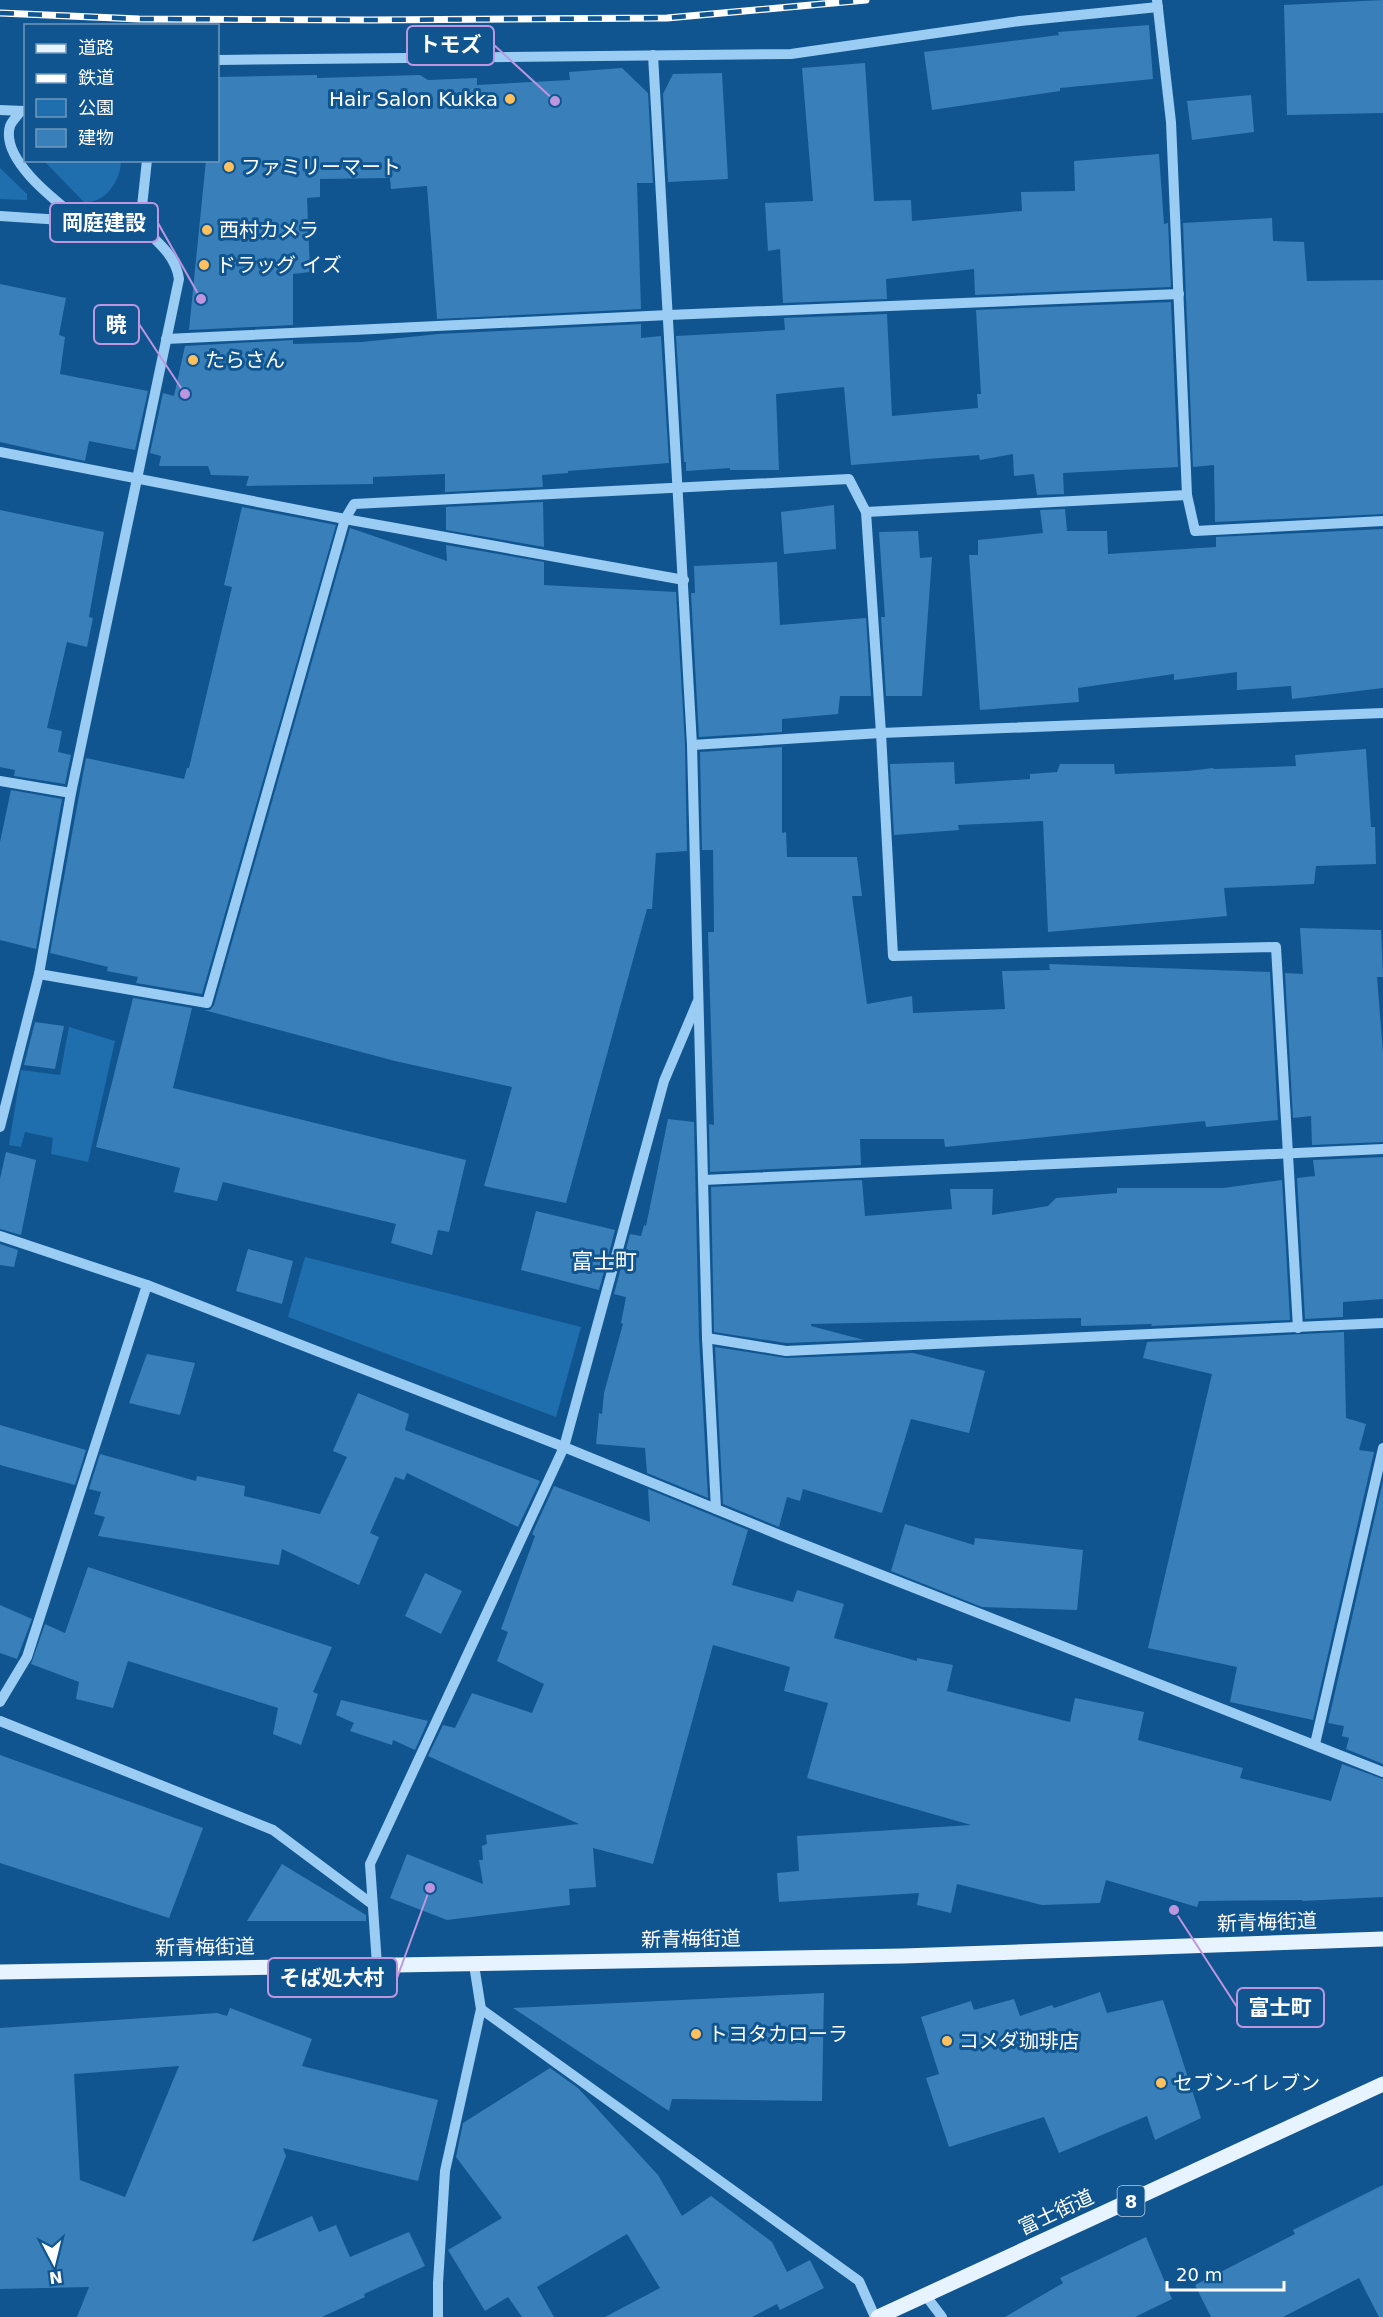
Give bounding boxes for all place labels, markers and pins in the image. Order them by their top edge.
callout: トモズ [407,26,494,65]
place label: Hair Salon Kukka [329,87,498,111]
marker: Hair Salon Kukka [503,92,517,106]
place label: ファミリーマート [241,155,401,179]
marker: ファミリーマート [222,160,236,174]
callout: 岡庭建設 [50,203,158,242]
place label: 西村カメラ [219,218,319,242]
marker: 西村カメラ [200,223,214,237]
place label: ドラッグ イズ [216,253,342,277]
marker: ドラッグ イズ [197,258,211,272]
callout: 暁 [94,305,139,344]
place label: たらさん [205,348,285,372]
marker: たらさん [186,353,200,367]
callout: そば処大村 [268,1958,397,1997]
callout: 富士町 [1237,1988,1324,2027]
place label: トヨタカローラ [708,2022,848,2046]
marker: トヨタカローラ [689,2027,703,2041]
place label: コメダ珈琲店 [959,2029,1079,2053]
marker: コメダ珈琲店 [940,2034,954,2048]
place label: セブン-イレブン [1173,2071,1320,2095]
marker: セブン-イレブン [1154,2076,1168,2090]

